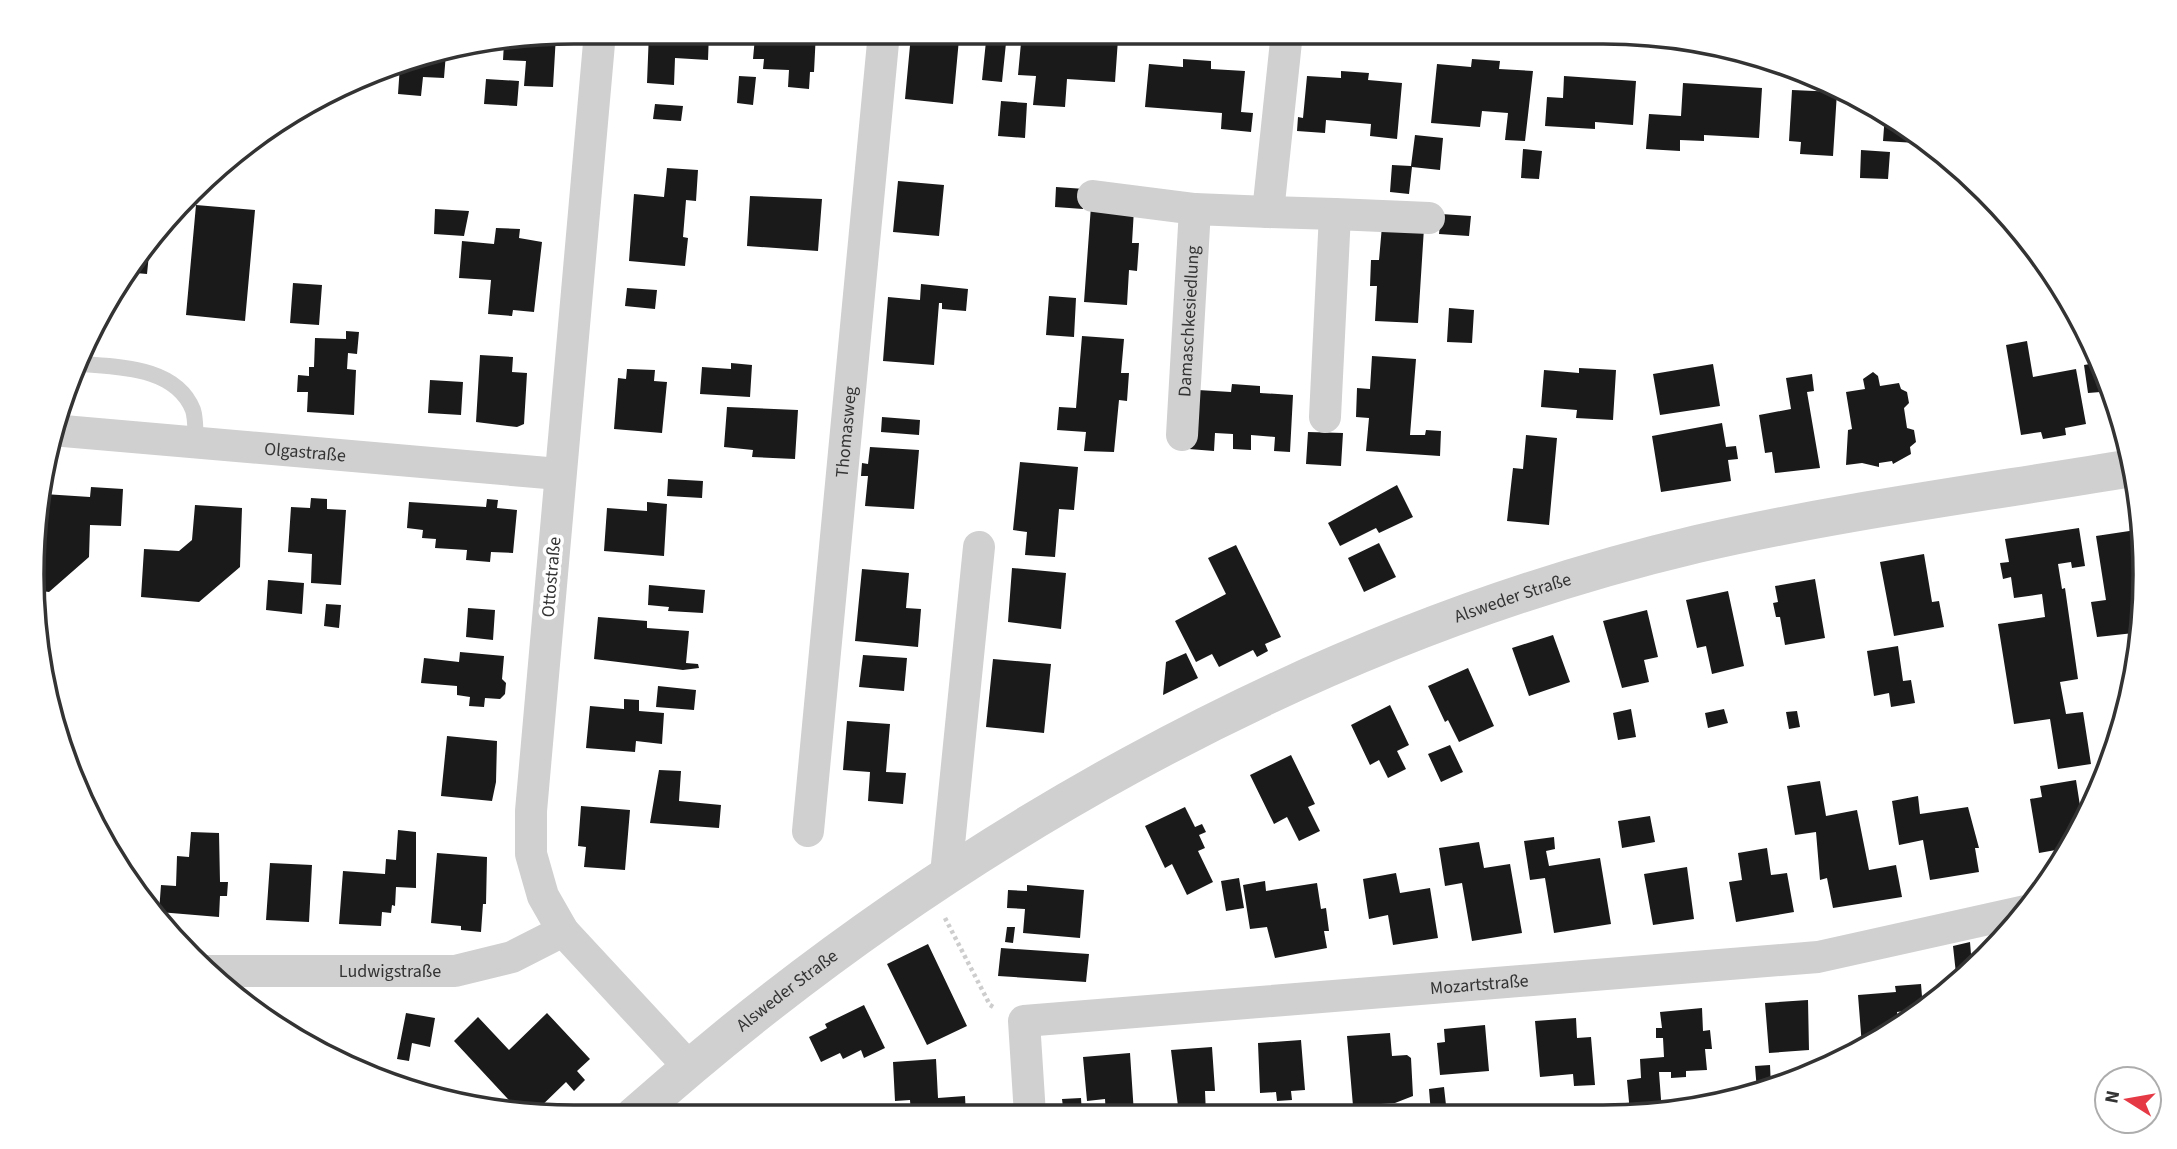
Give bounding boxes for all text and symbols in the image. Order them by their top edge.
street label: Damaschkesiedlung [1172,245,1206,398]
street label: Thomasweg [830,385,863,479]
street label: Olgastraße [263,436,347,468]
street label: Ottostraße [536,536,567,618]
street label: Alsweder Straße [1451,567,1574,629]
street label: Alsweder Straße [731,944,843,1038]
street label: Ludwigstraße [339,959,441,984]
street label: Mozartstraße [1429,968,1530,1001]
north arrow [2093,1065,2163,1135]
text: N [2098,1088,2127,1106]

